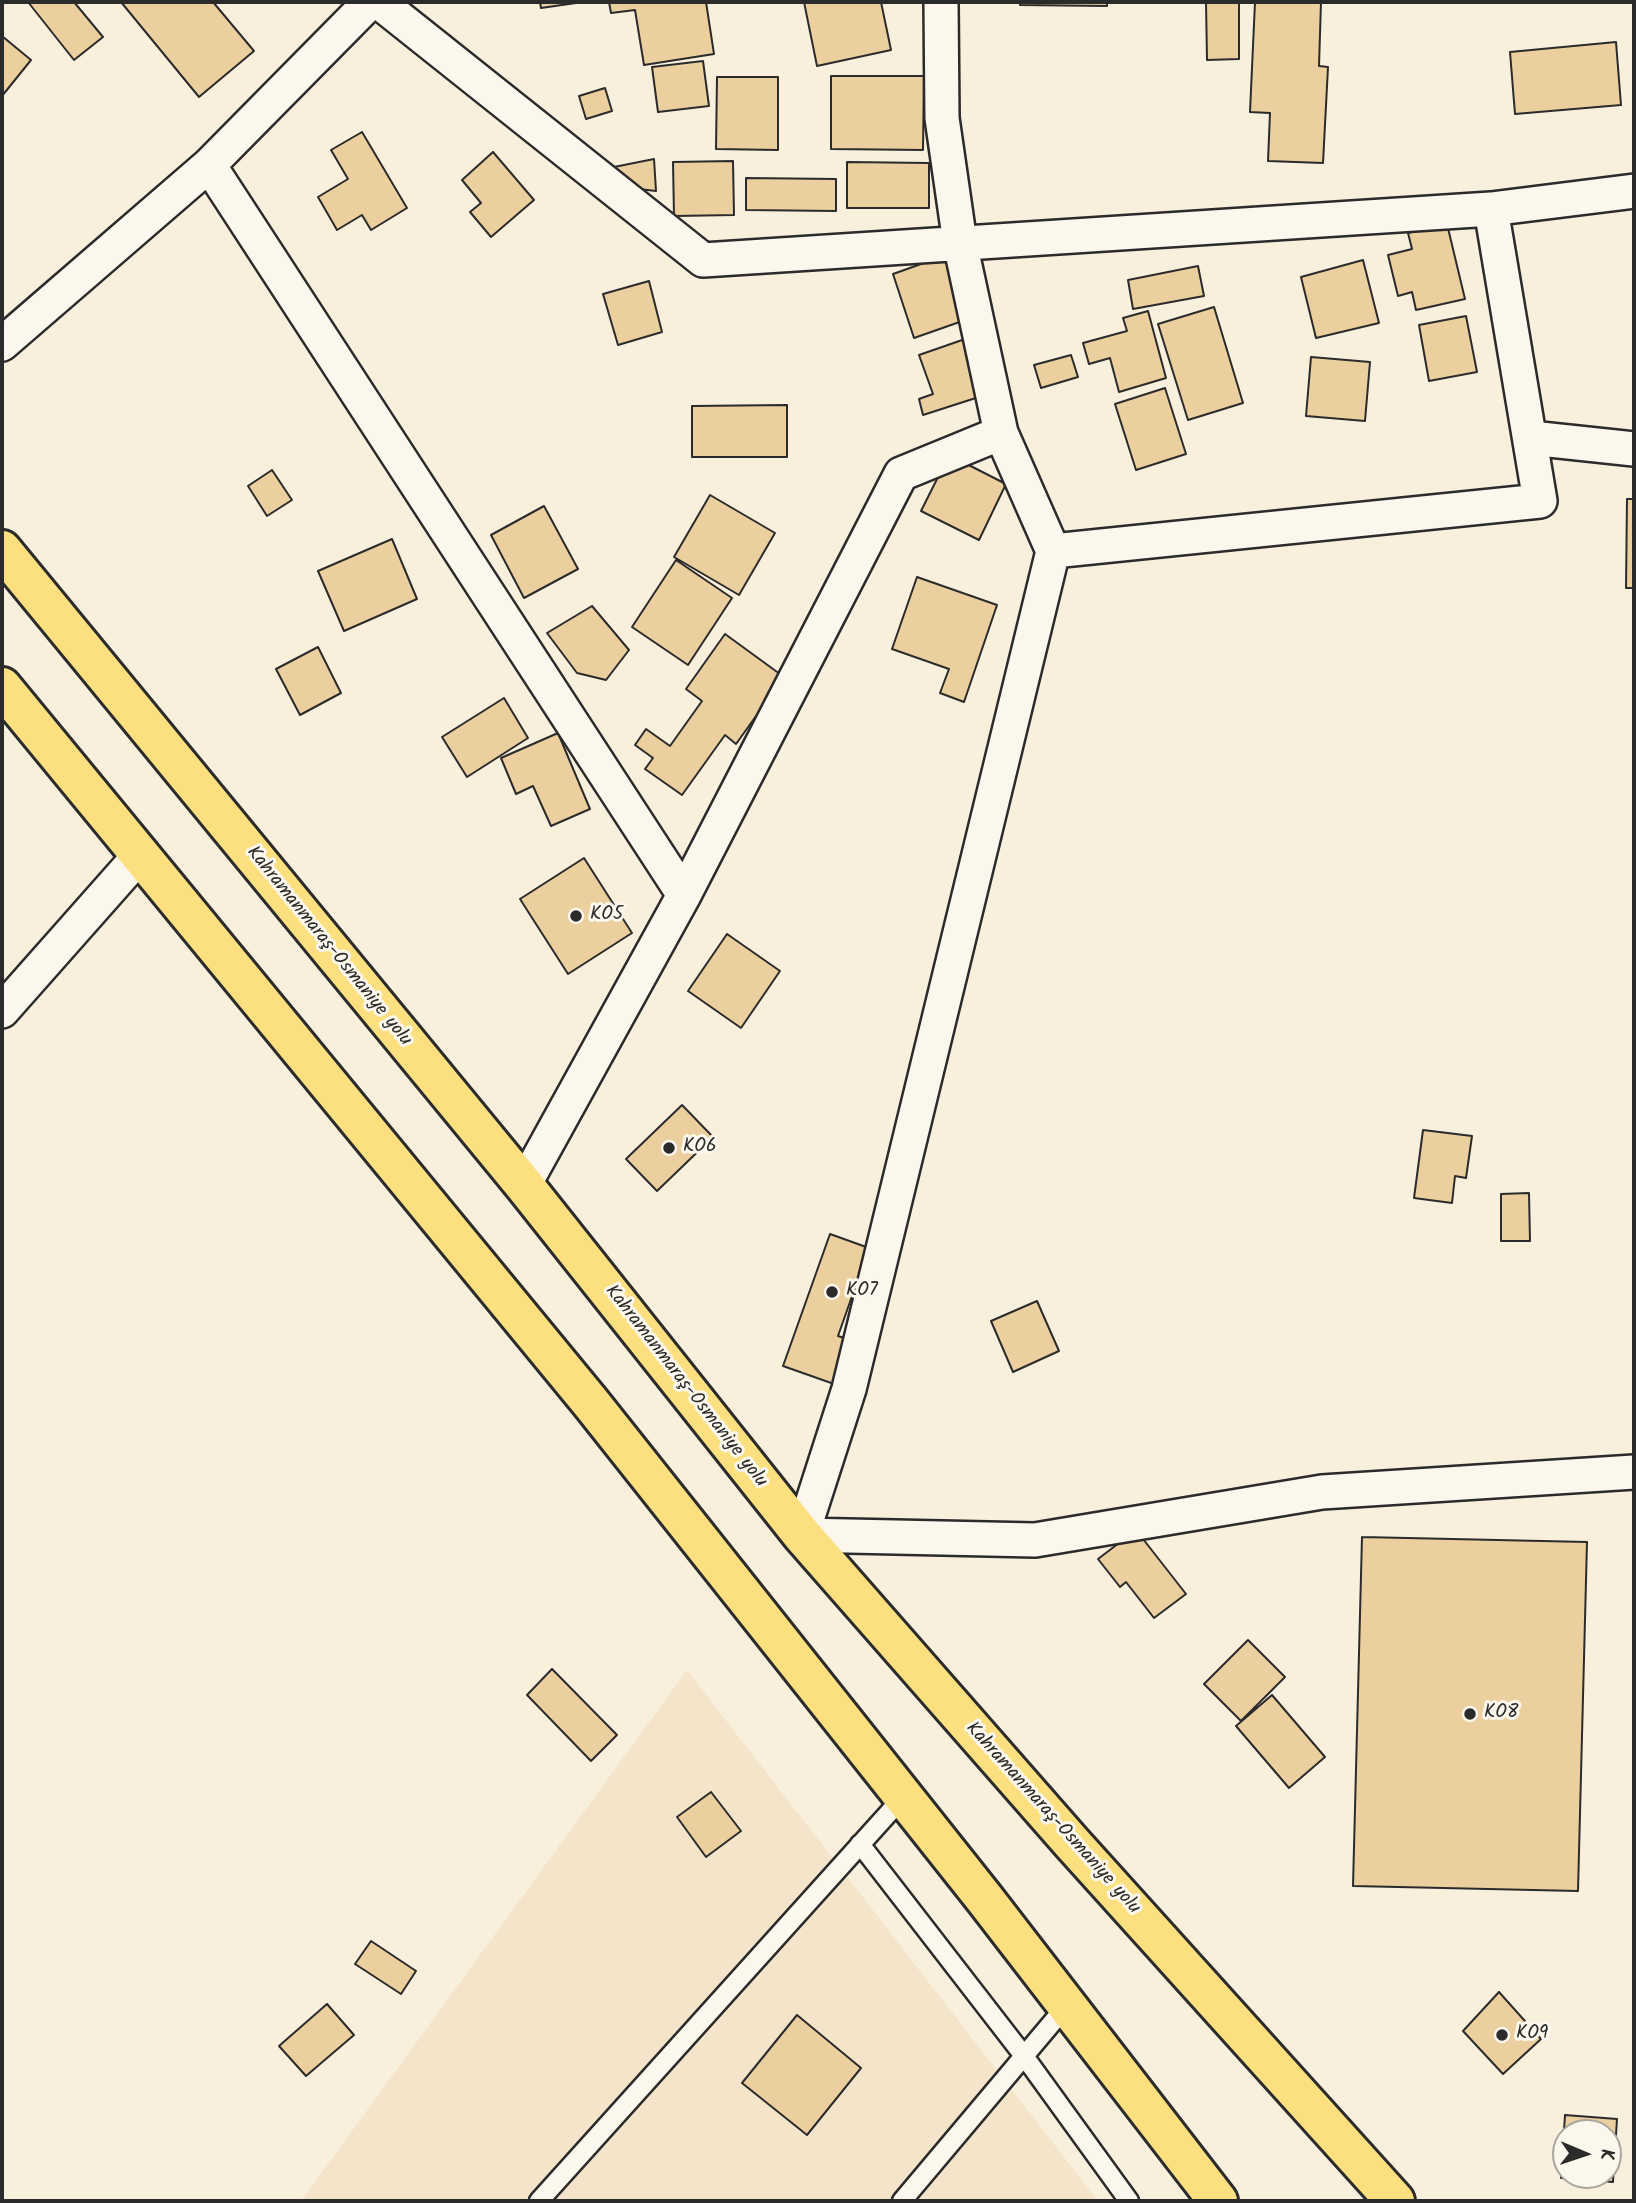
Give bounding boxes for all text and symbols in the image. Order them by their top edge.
street label: Kahramanmaraş-Osmaniye yolu [240,842,416,1052]
place label: KO5 [590,905,623,927]
marker: KO5 [568,908,584,924]
place label: KO6 [683,1137,716,1159]
marker: KO6 [661,1140,677,1156]
street label: Kahramanmaraş-Osmaniye yolu [599,1281,771,1493]
place label: KO7 [846,1281,878,1303]
marker: KO7 [824,1284,840,1300]
place label: KO8 [1484,1703,1518,1725]
marker: KO8 [1462,1706,1478,1722]
street label: Kahramanmaraş-Osmaniye yolu [960,1718,1144,1920]
place label: KO9 [1516,2024,1548,2046]
marker: KO9 [1494,2027,1510,2043]
north arrow [1552,2119,1622,2189]
text: K [1591,2148,1621,2161]

